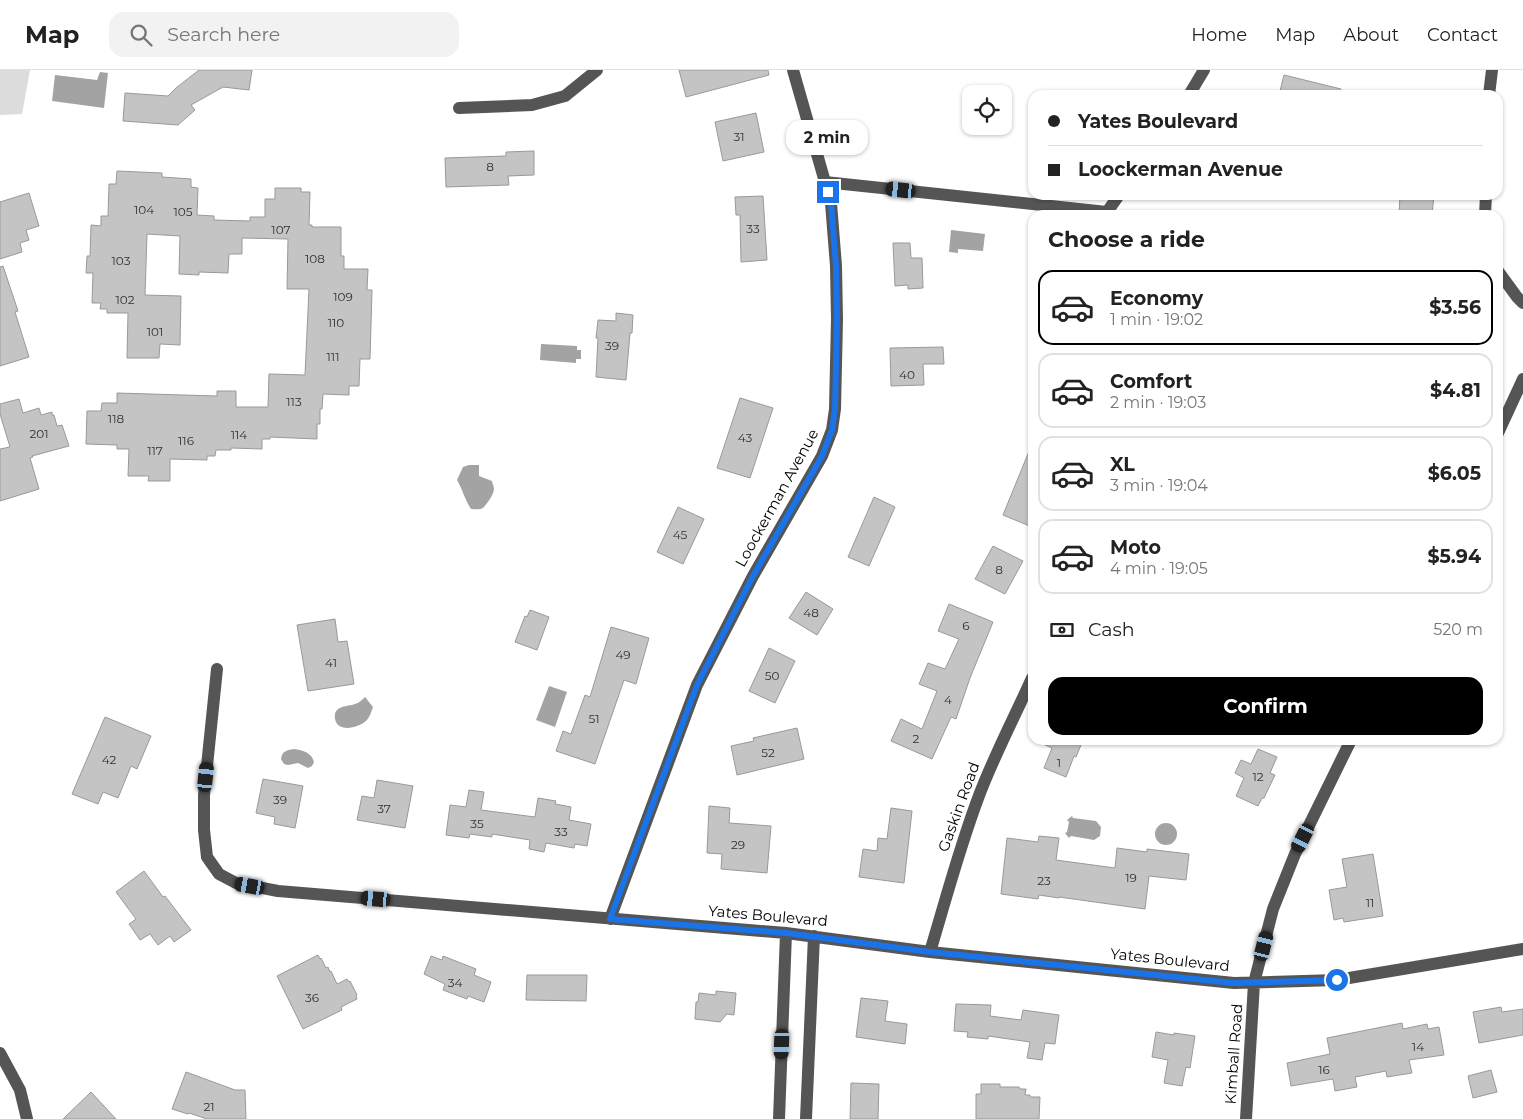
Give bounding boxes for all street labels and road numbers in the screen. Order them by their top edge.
street label: Loockerman Avenue [731,425,822,570]
street label: Gaskin Road [934,759,984,854]
street label: Yates Boulevard [707,901,829,930]
street label: Yates Boulevard [1109,944,1231,975]
street label: Kimball Road [1221,1003,1246,1105]

